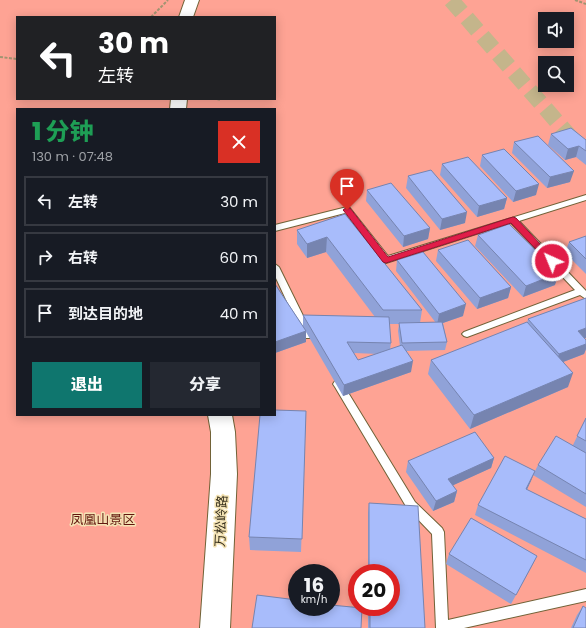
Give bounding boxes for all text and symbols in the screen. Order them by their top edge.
map controls [538,12,574,92]
button: sound [538,12,574,48]
text: 30 m [98,24,169,63]
icon: left [32,32,84,84]
button: search [538,56,574,92]
text: 左转 [98,63,134,88]
text: 1 分钟 [32,115,94,148]
button: close [218,121,260,163]
text: 130 m · 07:48 [32,147,113,166]
pin [330,169,364,210]
icon: arrive [336,175,358,197]
icon: left [34,190,56,212]
text: 左转 [68,191,98,212]
text: 30 m [220,191,258,212]
position arrow [531,240,573,282]
icon: right [34,246,56,268]
text: 右转 [68,247,98,268]
text: 60 m [220,247,258,268]
icon: arrive [34,302,56,324]
text: 到达目的地 [68,303,143,324]
text: 40 m [220,303,258,324]
button: 退出 [32,362,142,408]
button: 分享 [150,362,260,408]
street label: 万松岭路 [210,495,232,547]
park label: 凤凰山景区 [70,510,136,529]
speed limit sign: 20 [348,564,400,616]
text: 16 [304,571,324,599]
text: km/h [301,592,327,607]

